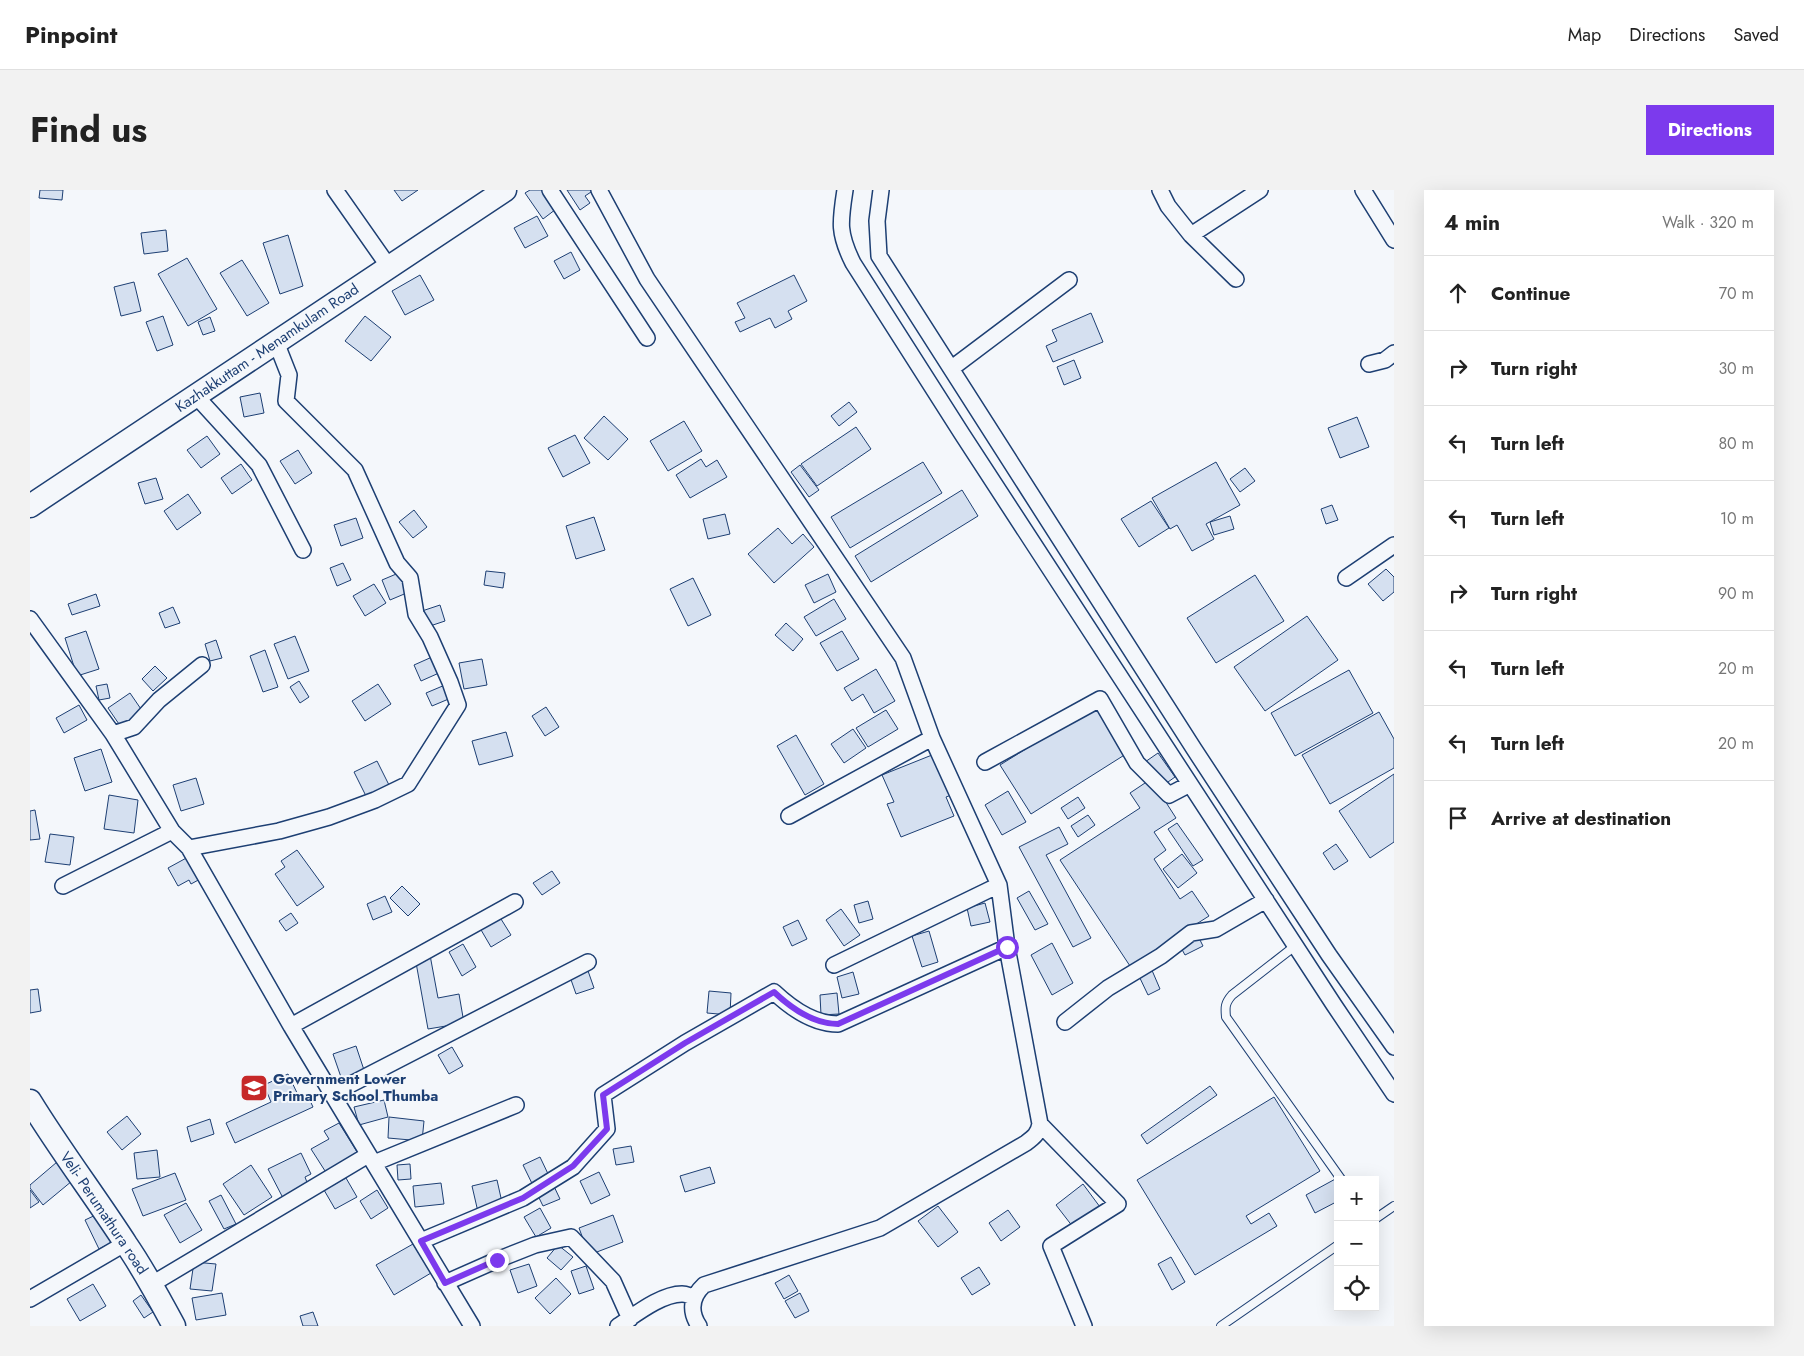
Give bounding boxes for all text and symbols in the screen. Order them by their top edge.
text: Pinpoint [25,17,117,52]
text: Map [1568,22,1601,48]
text: Directions [1629,22,1705,48]
text: Saved [1733,22,1779,48]
text: Find us [30,105,147,155]
button: Directions [1646,105,1774,155]
text: 4 min [1444,208,1500,238]
text: Walk · 320 m [1662,211,1754,234]
street label: Kazhakkuttam - Menamkulam Road [171,278,363,418]
icon: ahead [1444,279,1472,307]
text: Continue [1491,280,1570,307]
text: 70 m [1719,282,1754,305]
icon: right [1444,354,1472,382]
text: Turn right [1491,355,1577,382]
text: 30 m [1718,357,1754,380]
icon: left [1444,429,1472,457]
text: Turn left [1491,430,1564,457]
text: 80 m [1718,432,1754,455]
icon: left [1444,504,1472,532]
text: Turn left [1491,505,1564,532]
text: 10 m [1720,507,1754,530]
icon: right [1444,579,1472,607]
text: Turn right [1491,580,1577,607]
text: 90 m [1718,582,1754,605]
icon: left [1444,654,1472,682]
text: Turn left [1491,655,1564,682]
text: 20 m [1718,657,1754,680]
icon: left [1444,729,1472,757]
text: Turn left [1491,730,1564,757]
text: 20 m [1718,732,1754,755]
icon: arrive [1444,804,1472,832]
text: Arrive at destination [1491,805,1671,832]
route start [996,936,1019,959]
place label: Government Lower Primary School Thumba [273,1068,438,1107]
school or university icon: Government Lower Primary School Thumba [239,1073,269,1103]
street label: Veli- Perumathura road [55,1147,153,1279]
map controls [1334,1176,1379,1311]
button: + [1334,1176,1379,1221]
button: − [1334,1221,1379,1266]
route end [486,1249,509,1272]
button: locate [1334,1266,1379,1311]

